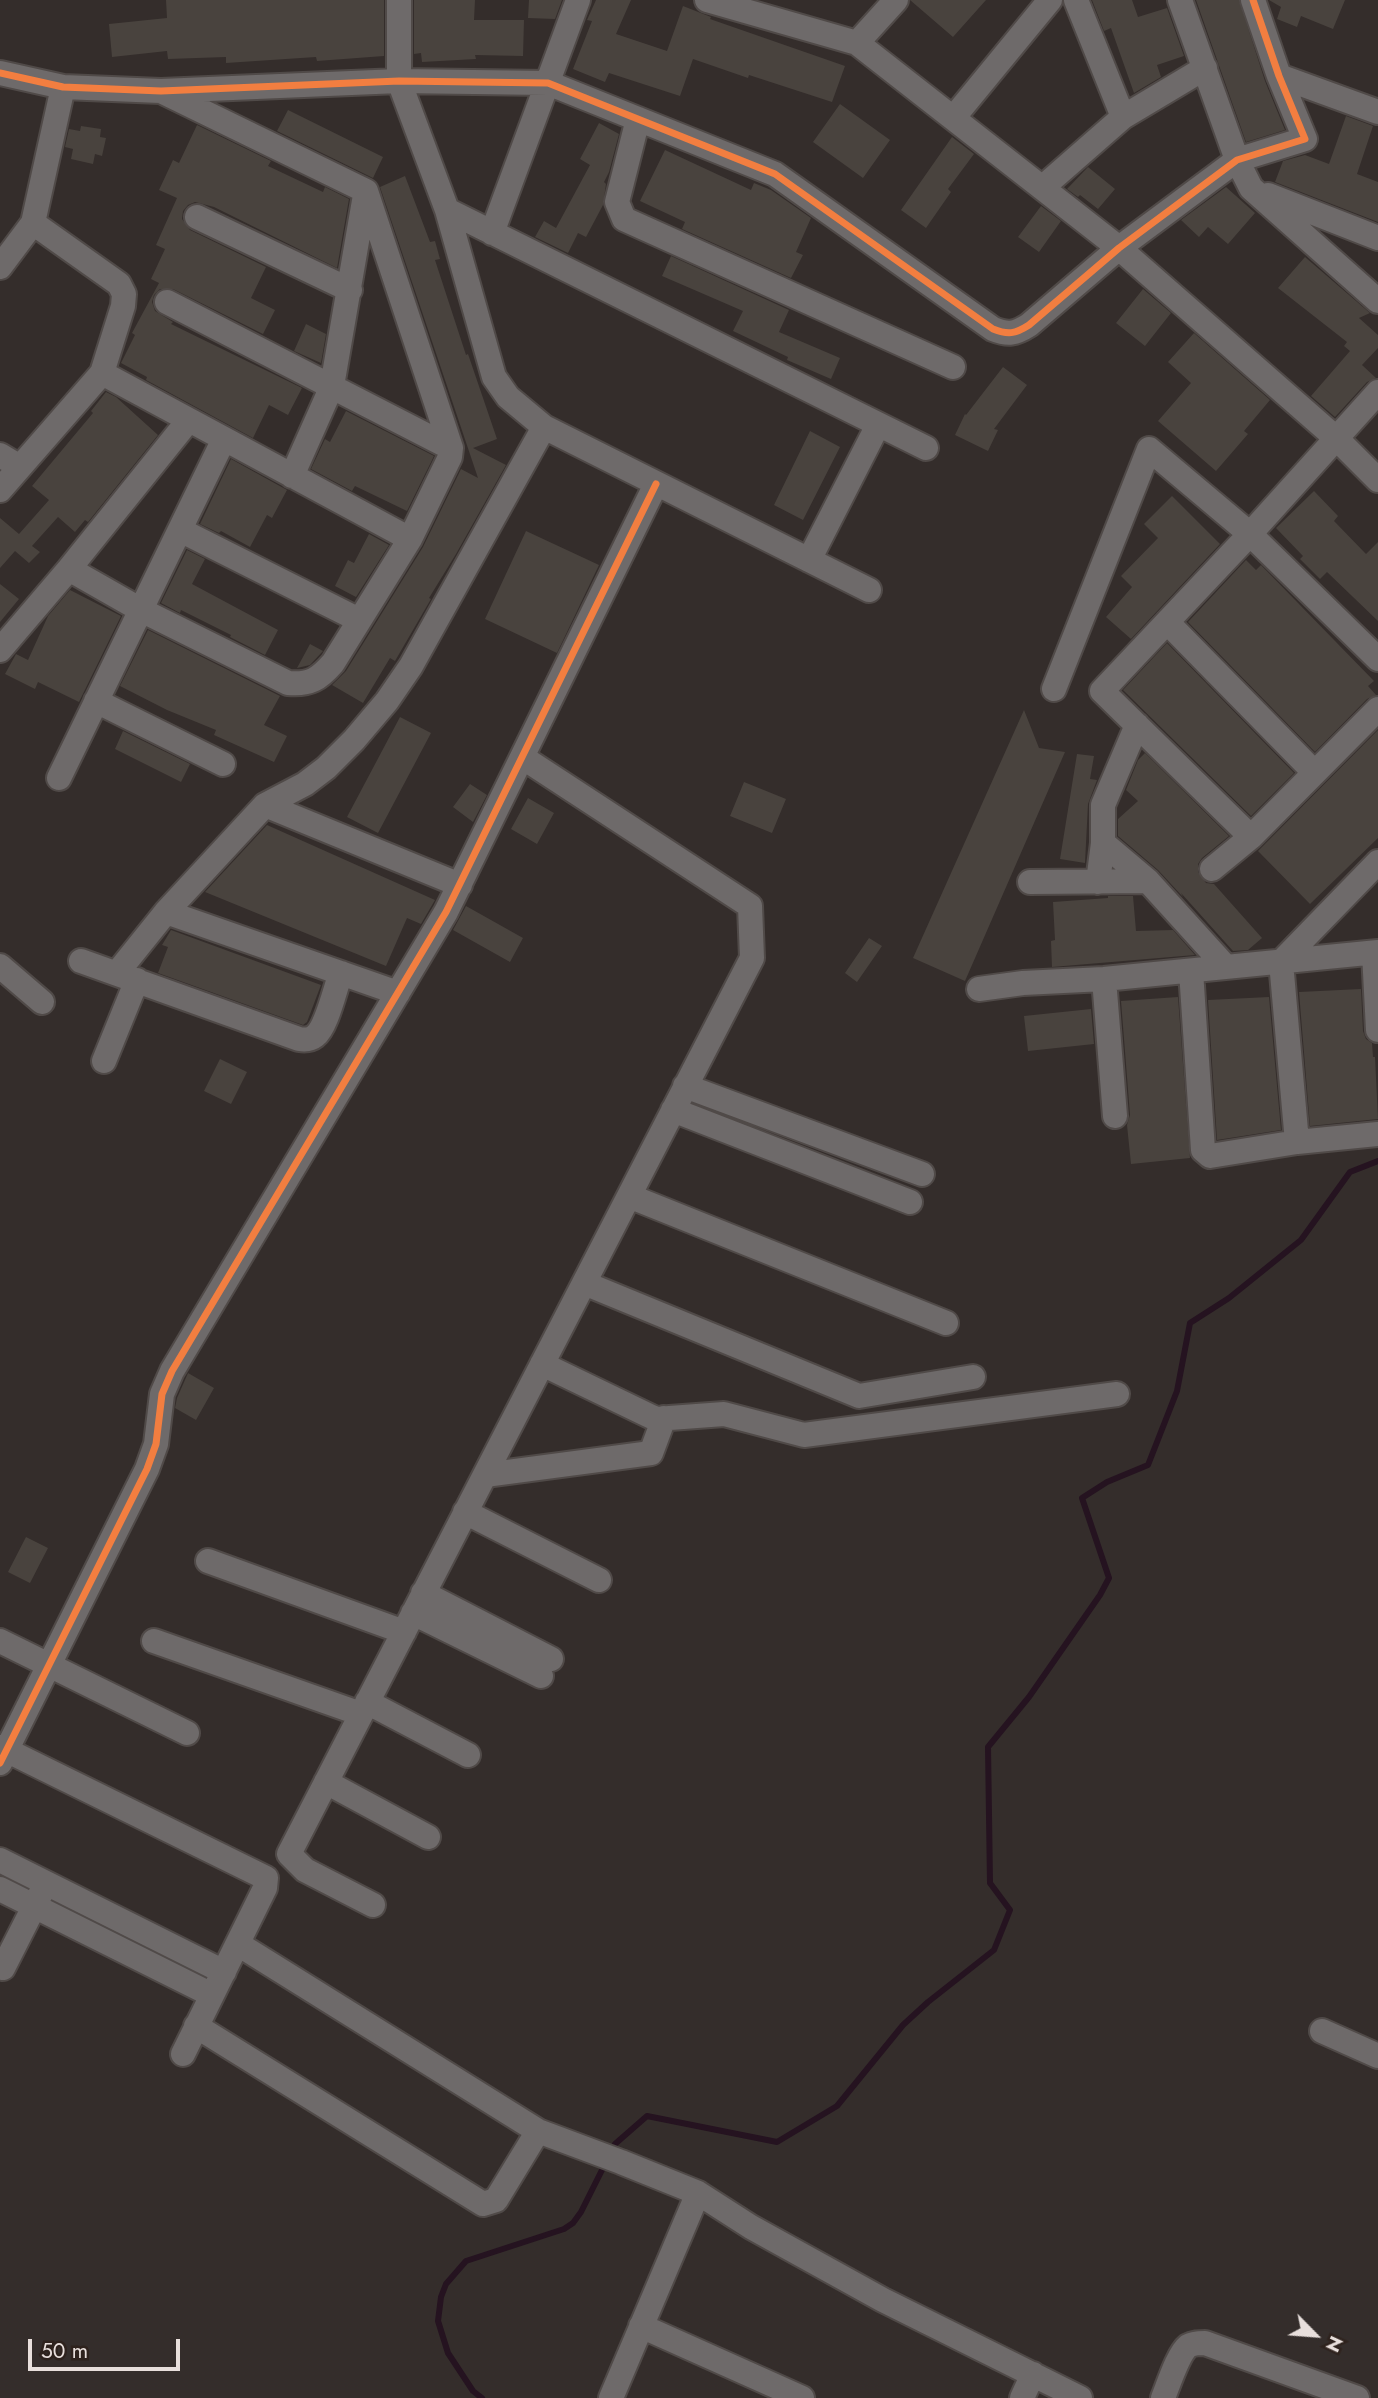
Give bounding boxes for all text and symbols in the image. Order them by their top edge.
north arrow [1280,2300,1350,2370]
scale bar [32,2324,184,2368]
text: N [1319,2332,1350,2357]
text: 50 m [41,2336,88,2366]

